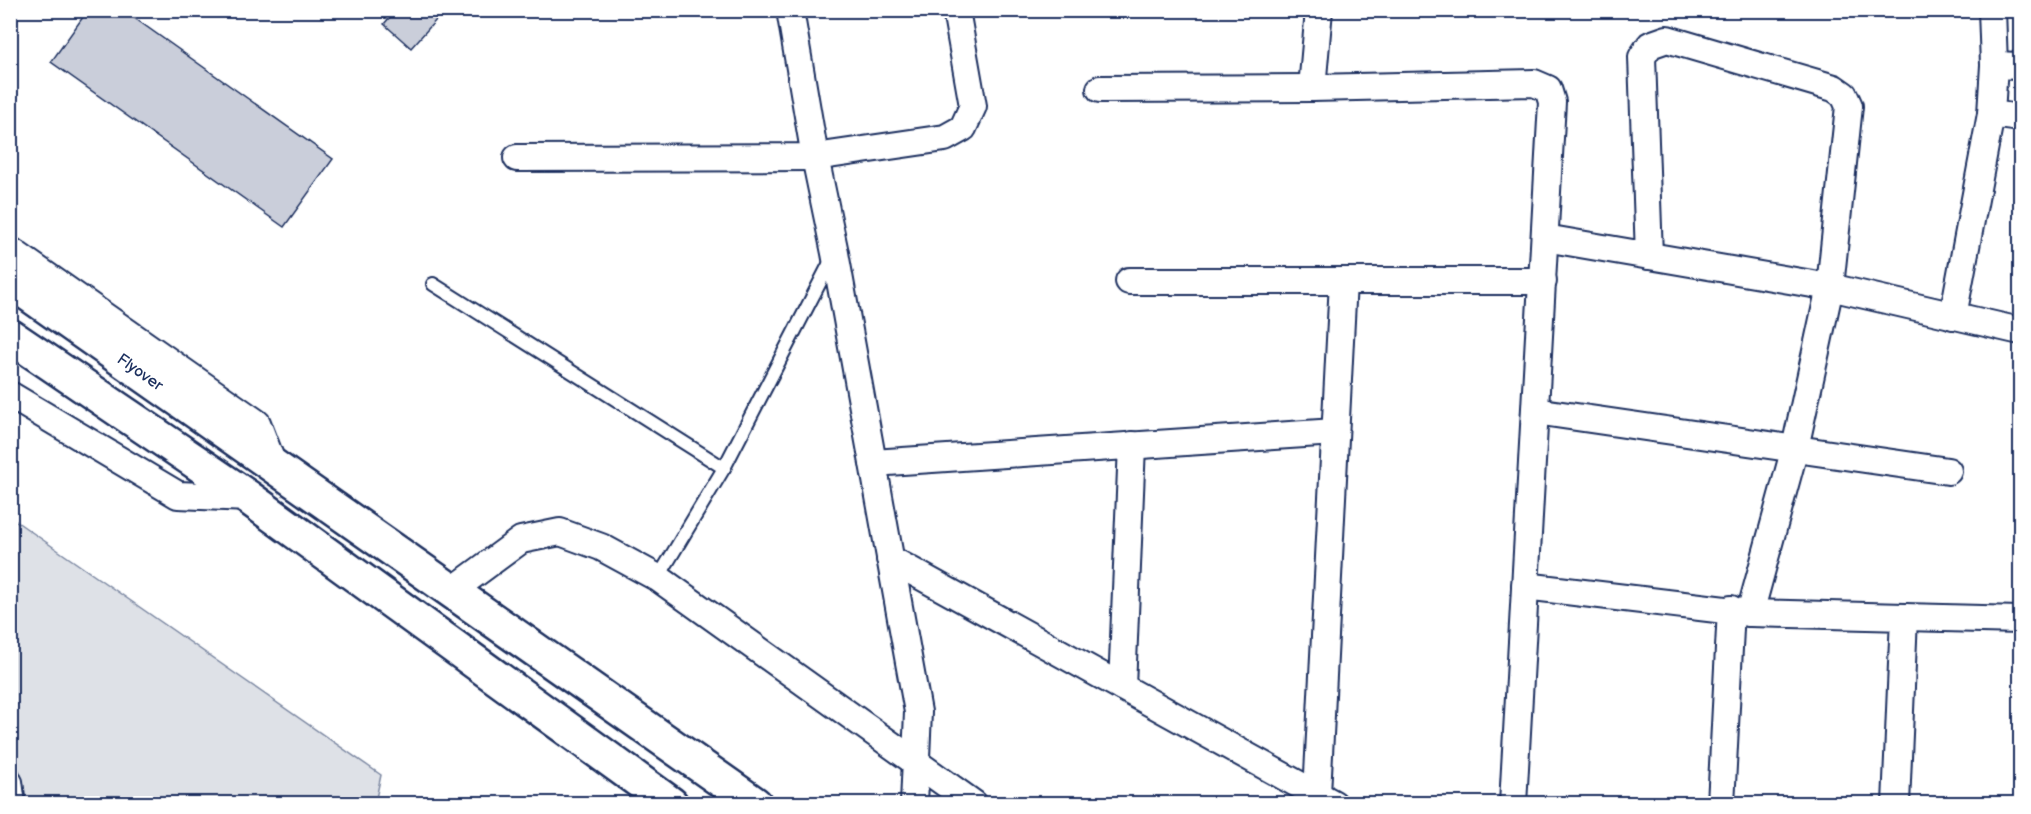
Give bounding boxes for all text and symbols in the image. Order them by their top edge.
street label: Flyover [114,350,167,395]

